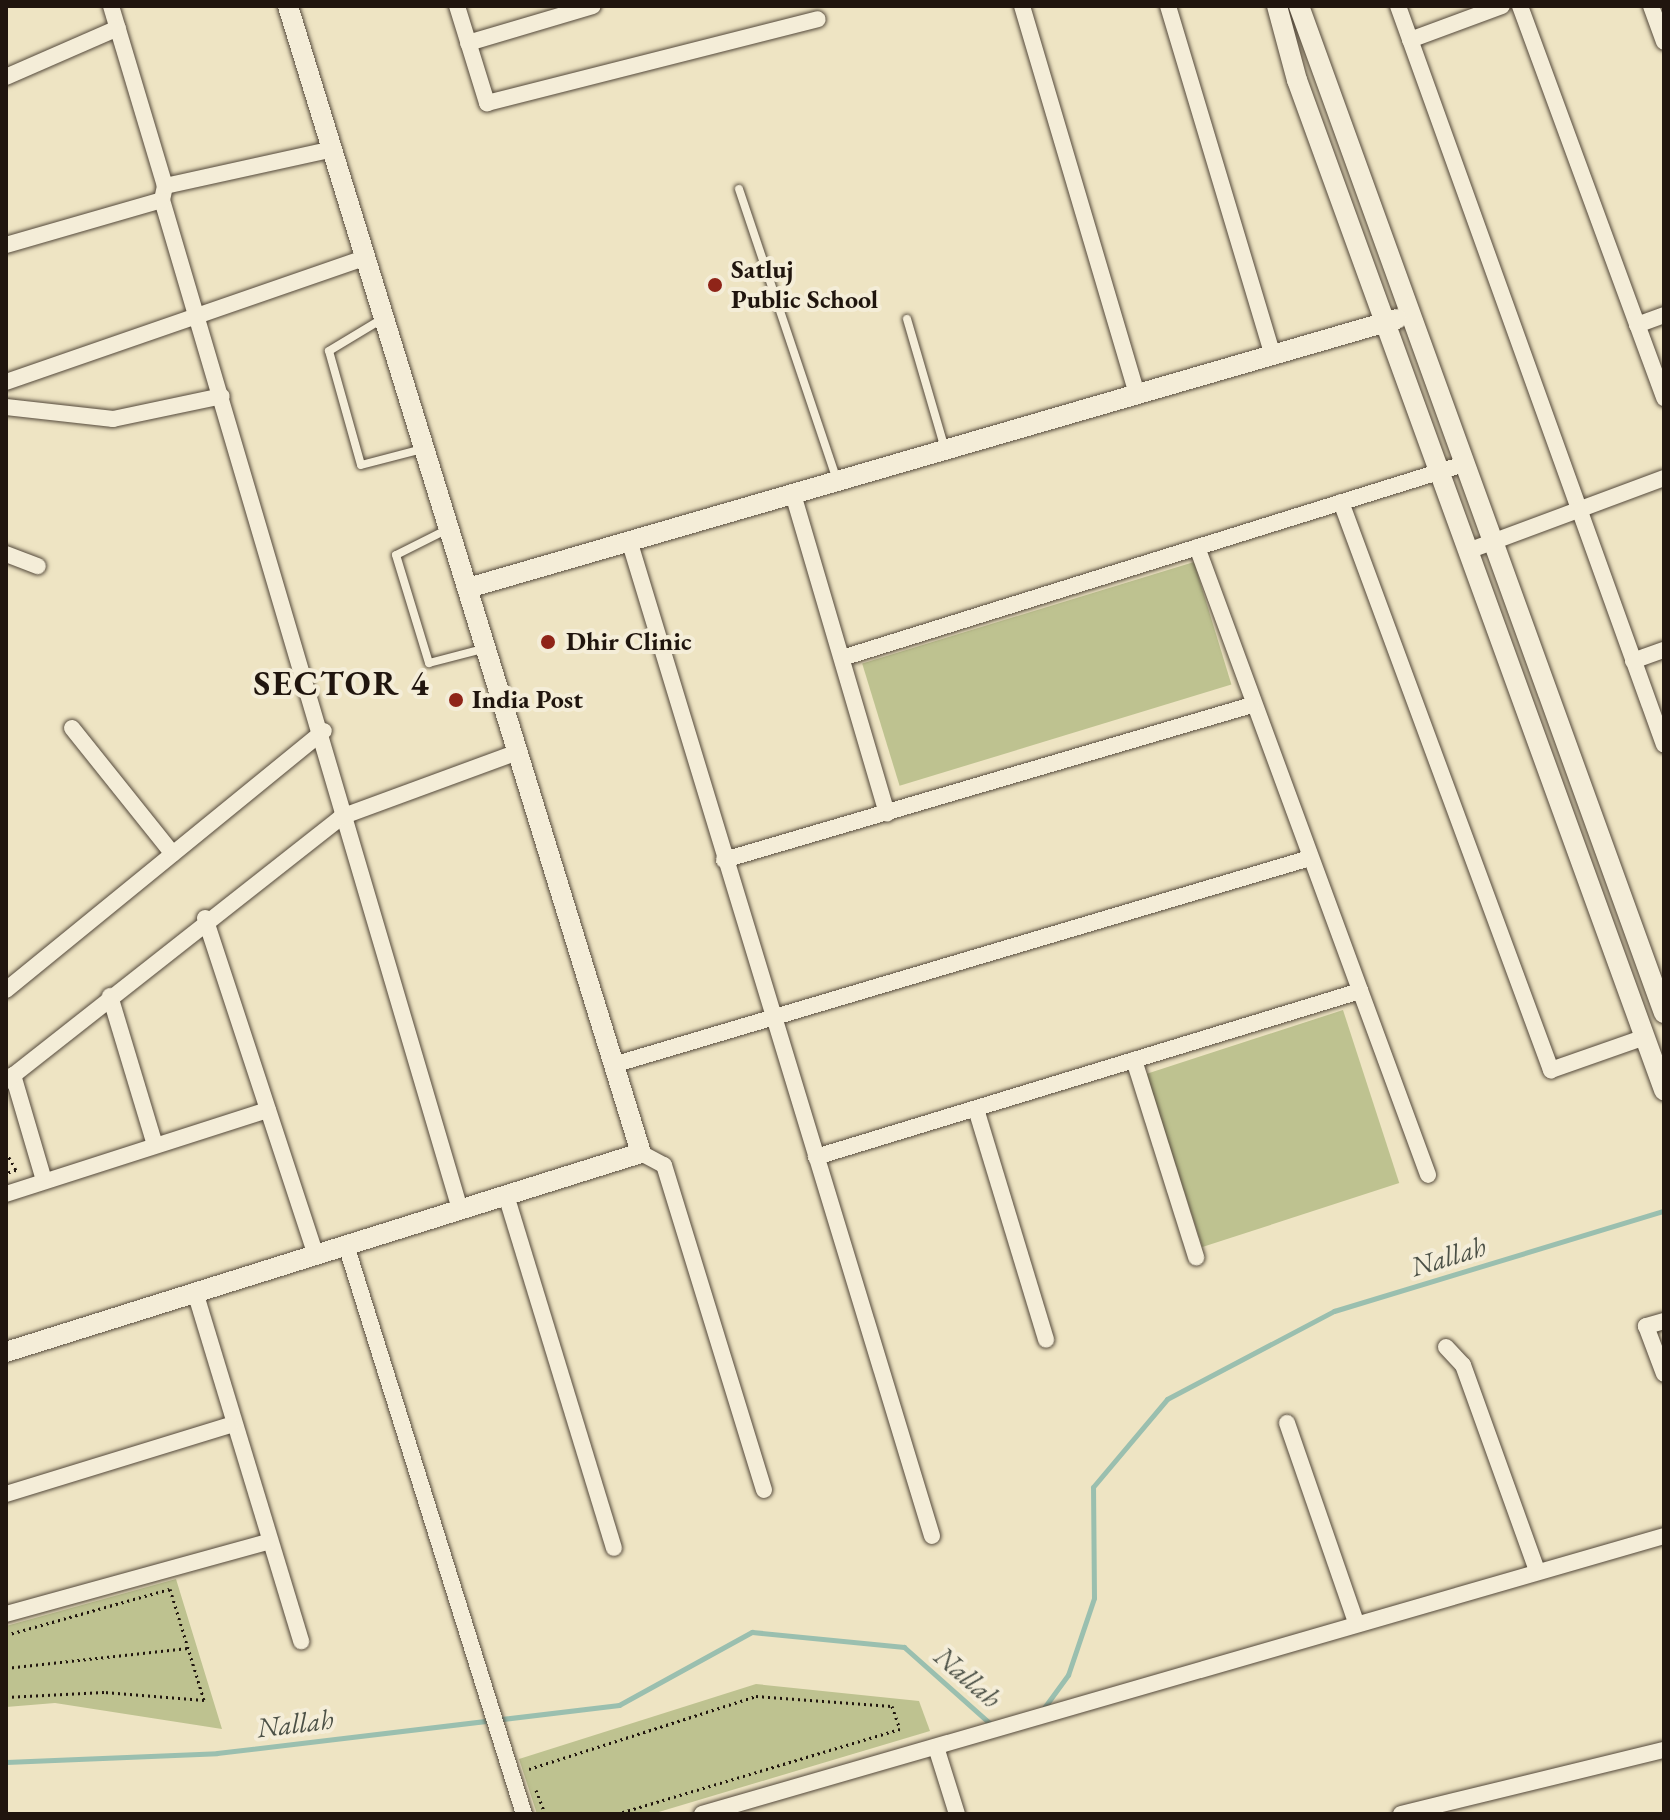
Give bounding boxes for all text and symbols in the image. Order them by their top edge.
place label: Satluj Public School [731,254,878,316]
marker: Satluj Public School [706,276,724,294]
place label: Dhir Clinic [566,626,692,658]
marker: Dhir Clinic [537,631,559,653]
district label: SECTOR 4 [253,664,431,704]
place label: India Post [472,684,583,716]
marker: India Post [447,691,465,709]
water label: Nallah [1406,1229,1490,1283]
water label: Nallah [928,1639,1008,1715]
water label: Nallah [255,1702,335,1744]

